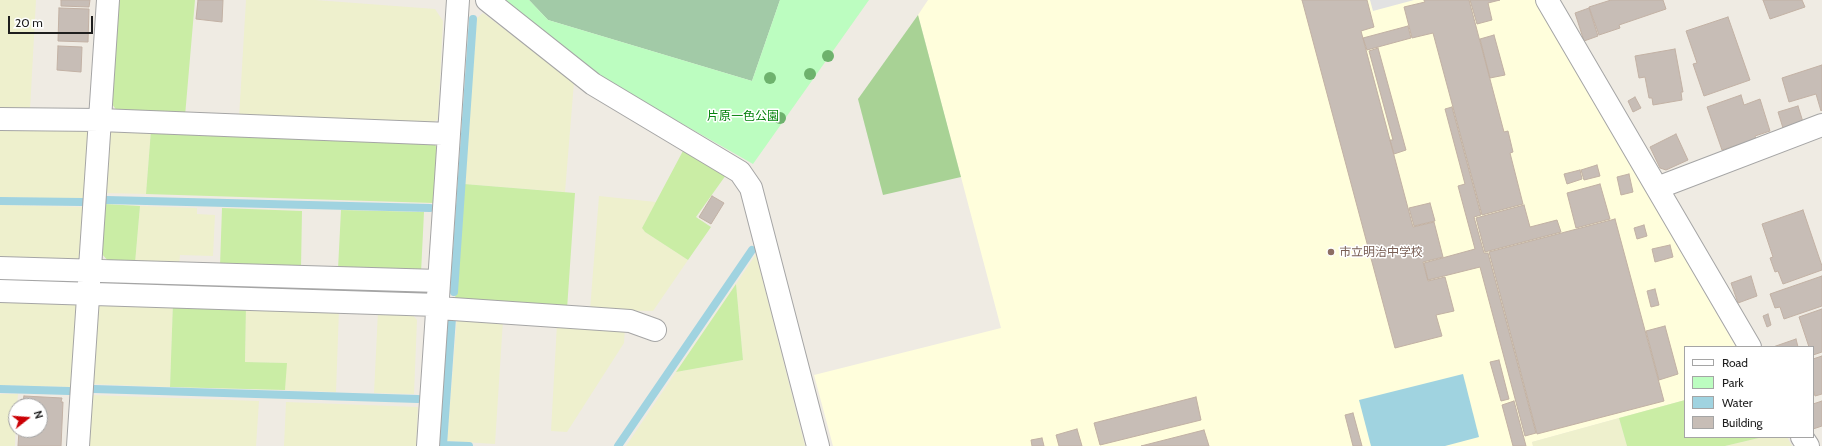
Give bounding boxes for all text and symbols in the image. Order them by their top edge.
scale bar [10,8,95,34]
text: 20 m [15,15,43,30]
park label: 片原一色公園 [707,109,779,123]
place label: 市立明治中学校 [1339,245,1423,259]
marker: 市立明治中学校 [1326,247,1336,257]
legend [1684,346,1814,438]
text: Road [1722,355,1748,370]
text: Park [1722,375,1744,390]
text: Water [1722,395,1752,410]
north arrow [8,398,48,438]
text: N [31,409,46,421]
text: Building [1722,415,1763,430]

